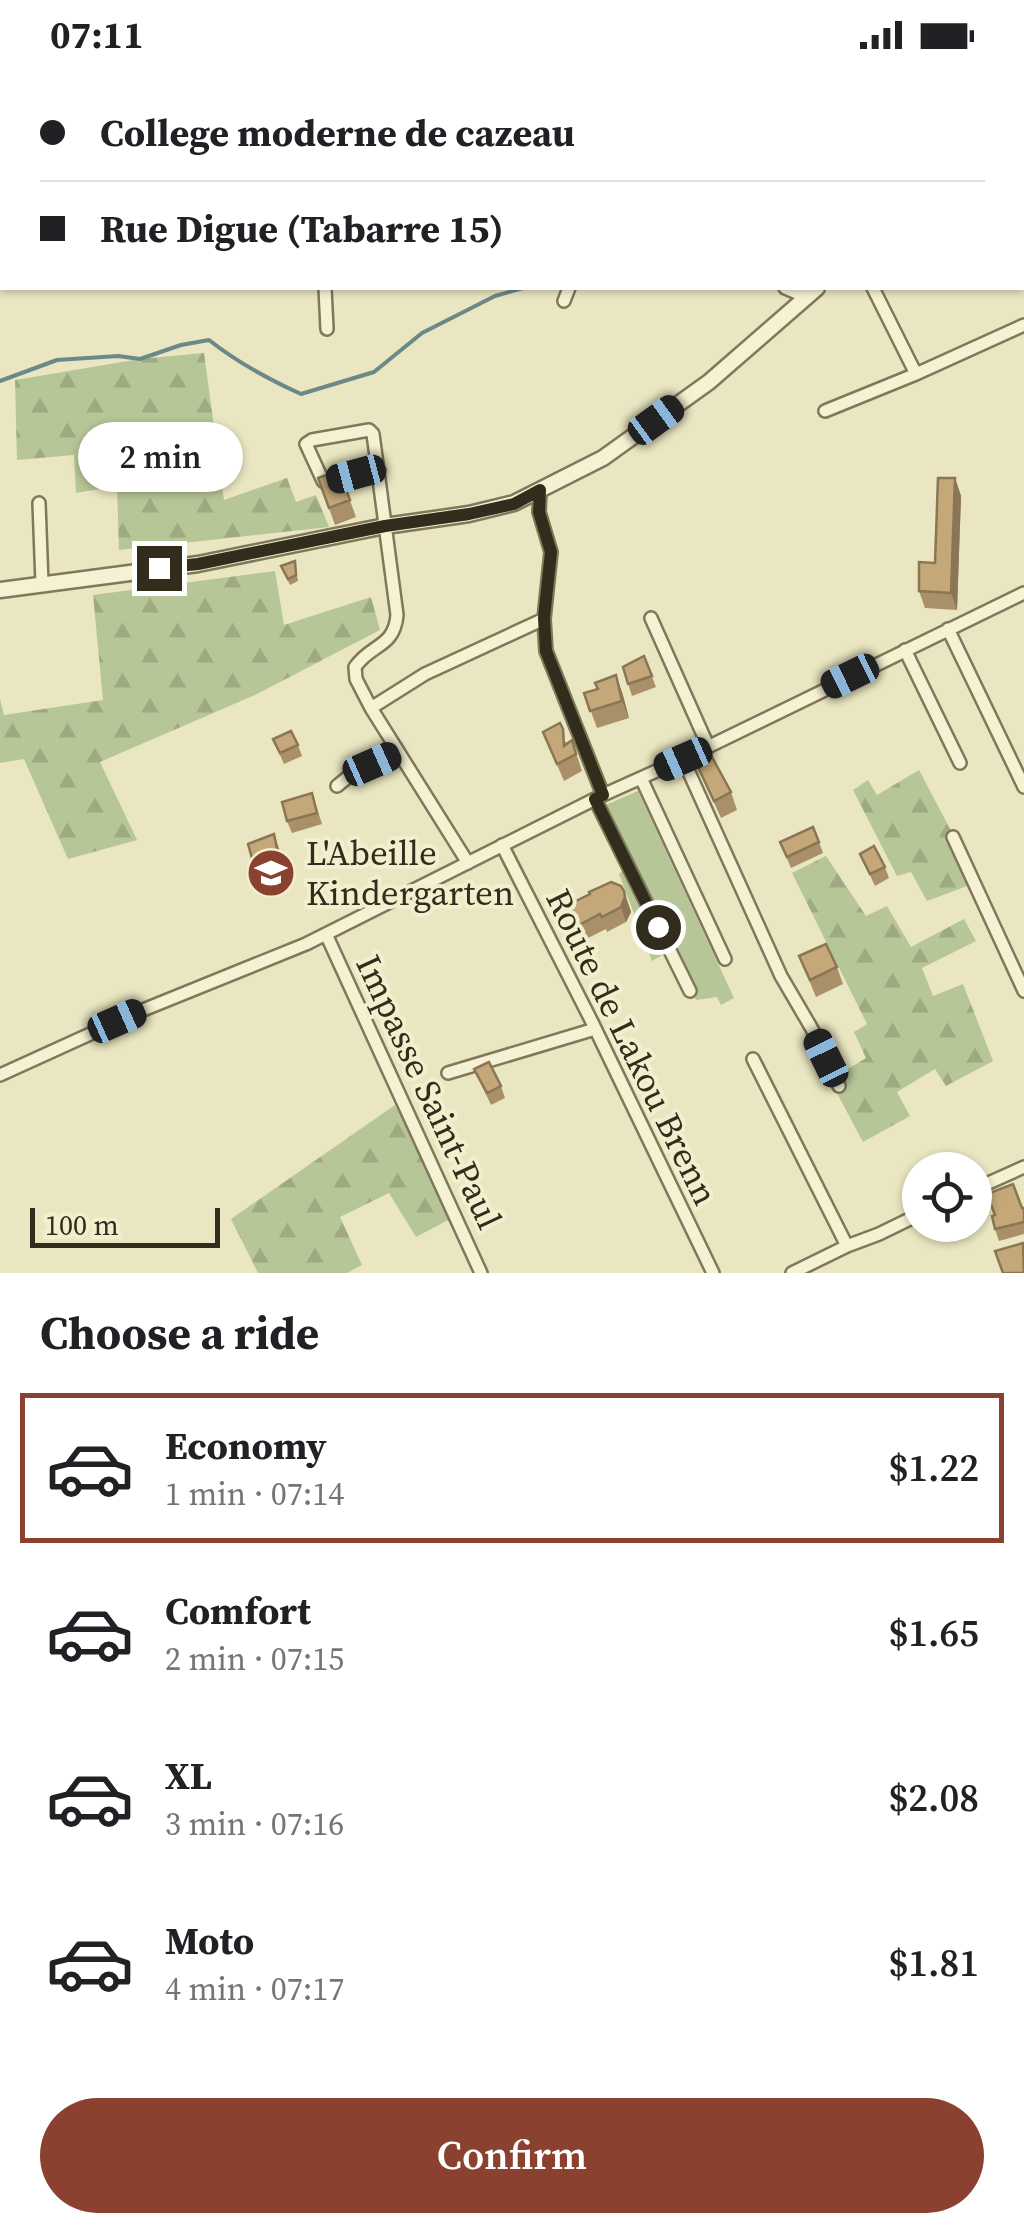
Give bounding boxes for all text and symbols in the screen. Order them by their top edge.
text: 07:11 [50,9,144,61]
text: College moderne de cazeau [100,107,575,159]
text: Rue Digue (Tabarre 15) [100,203,504,255]
car [623,390,689,450]
callout: 2 min [76,423,242,493]
text: 2 min [119,435,202,479]
car [323,452,389,496]
route end [137,546,182,591]
car [816,649,884,703]
car [649,733,717,785]
car [338,738,406,790]
place label: L'Abeille Kindergarten [306,829,514,917]
school or university icon: L'Abeille Kindergarten [245,847,297,899]
street label: Route de Lakou Brenn [535,881,729,1213]
route start [636,905,681,950]
street label: Impasse Saint-Paul [344,947,514,1237]
car [83,995,151,1047]
car [799,1024,853,1092]
map controls [902,1152,992,1242]
button: locate [902,1152,992,1242]
scale bar [30,1203,220,1248]
text: 100 m [45,1206,119,1244]
text: Choose a ride [40,1302,319,1364]
text: Economy [165,1420,327,1472]
icon: car [45,1423,135,1513]
text: $1.22 [889,1442,979,1494]
text: 1 min · 07:14 [165,1472,344,1516]
text: Comfort [165,1585,311,1637]
icon: car [45,1588,135,1678]
text: $1.65 [889,1607,979,1659]
text: 2 min · 07:15 [165,1637,344,1681]
text: XL [165,1750,212,1802]
icon: car [45,1753,135,1843]
text: $2.08 [889,1772,979,1824]
text: 3 min · 07:16 [165,1802,344,1846]
text: Moto [165,1915,254,1967]
icon: car [45,1918,135,2008]
text: $1.81 [889,1937,979,1989]
text: 4 min · 07:17 [165,1967,344,2011]
button: Confirm [40,2098,984,2213]

